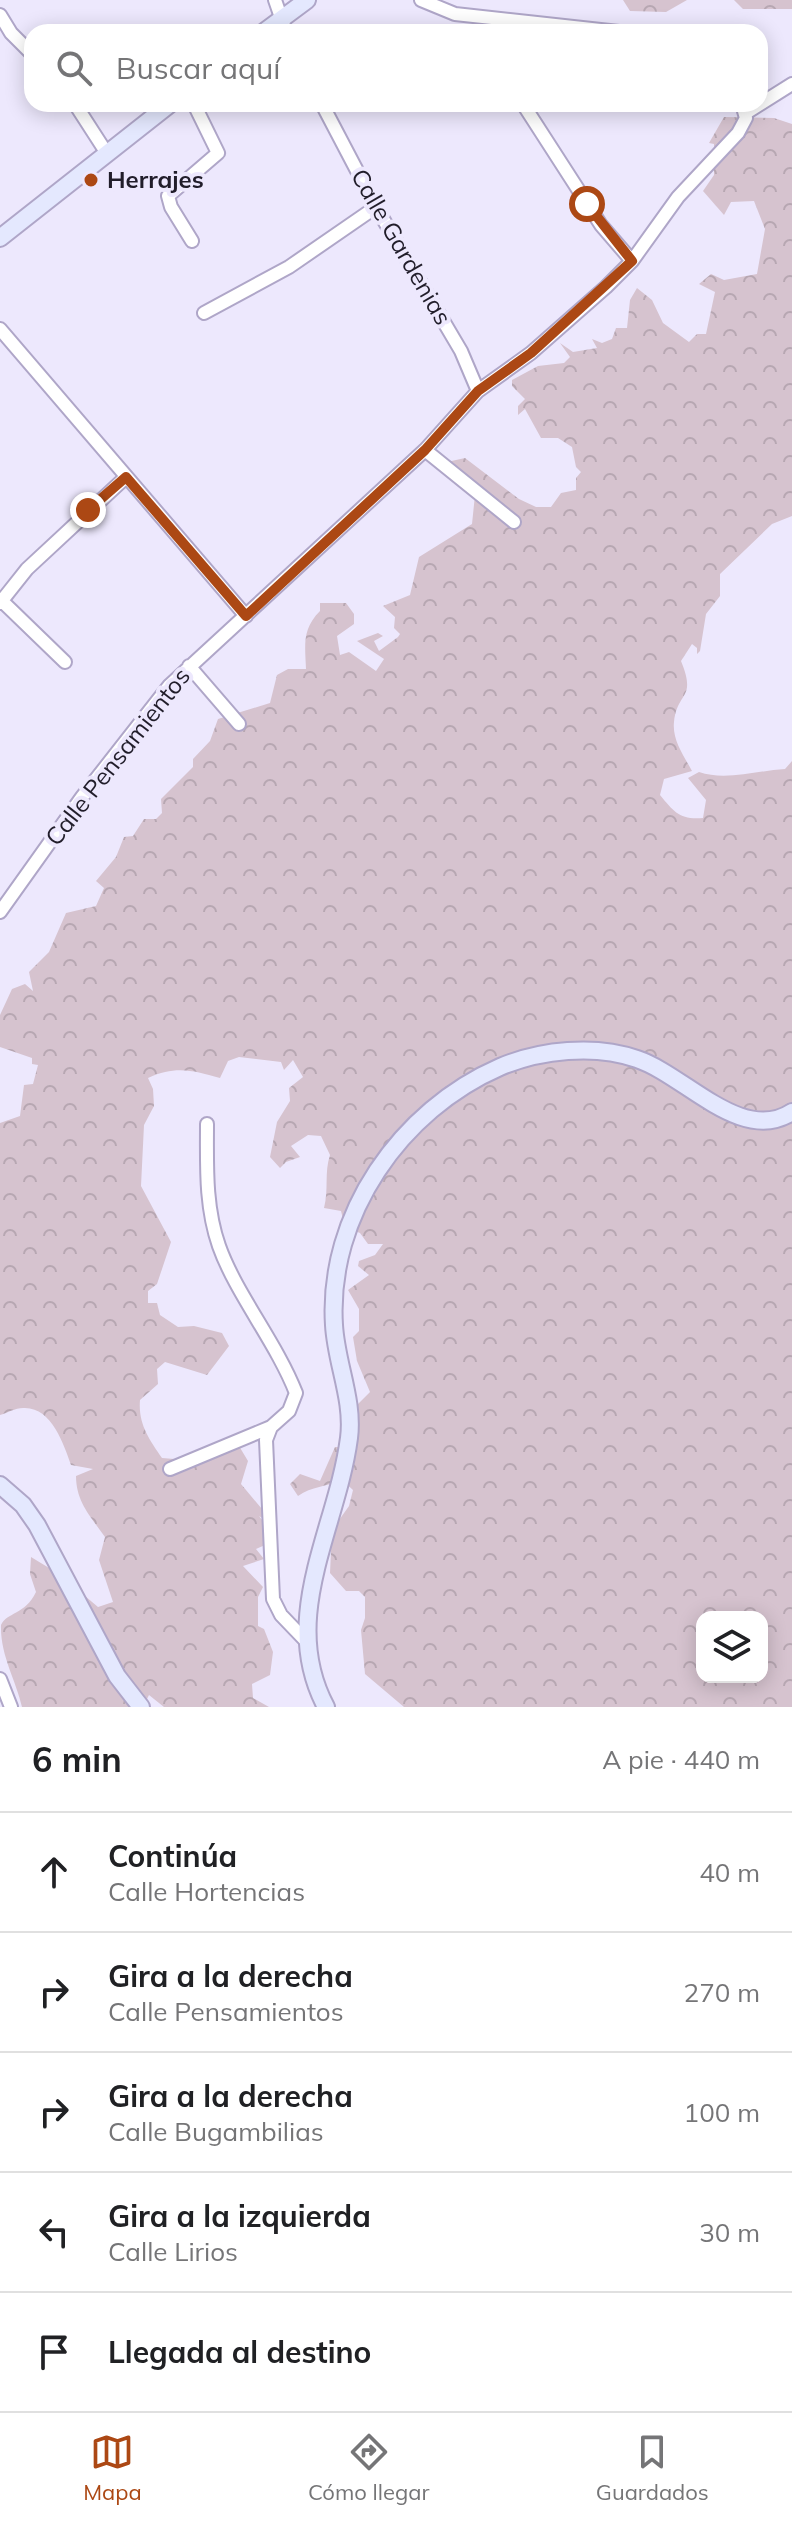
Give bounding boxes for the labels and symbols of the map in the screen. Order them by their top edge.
street label: Calle Gardenias [345,163,459,330]
place label: Herrajes [107,164,204,194]
marker: Herrajes [82,171,100,189]
route start [569,186,605,222]
route end [70,492,106,528]
street label: Calle Pensamientos [38,661,196,851]

